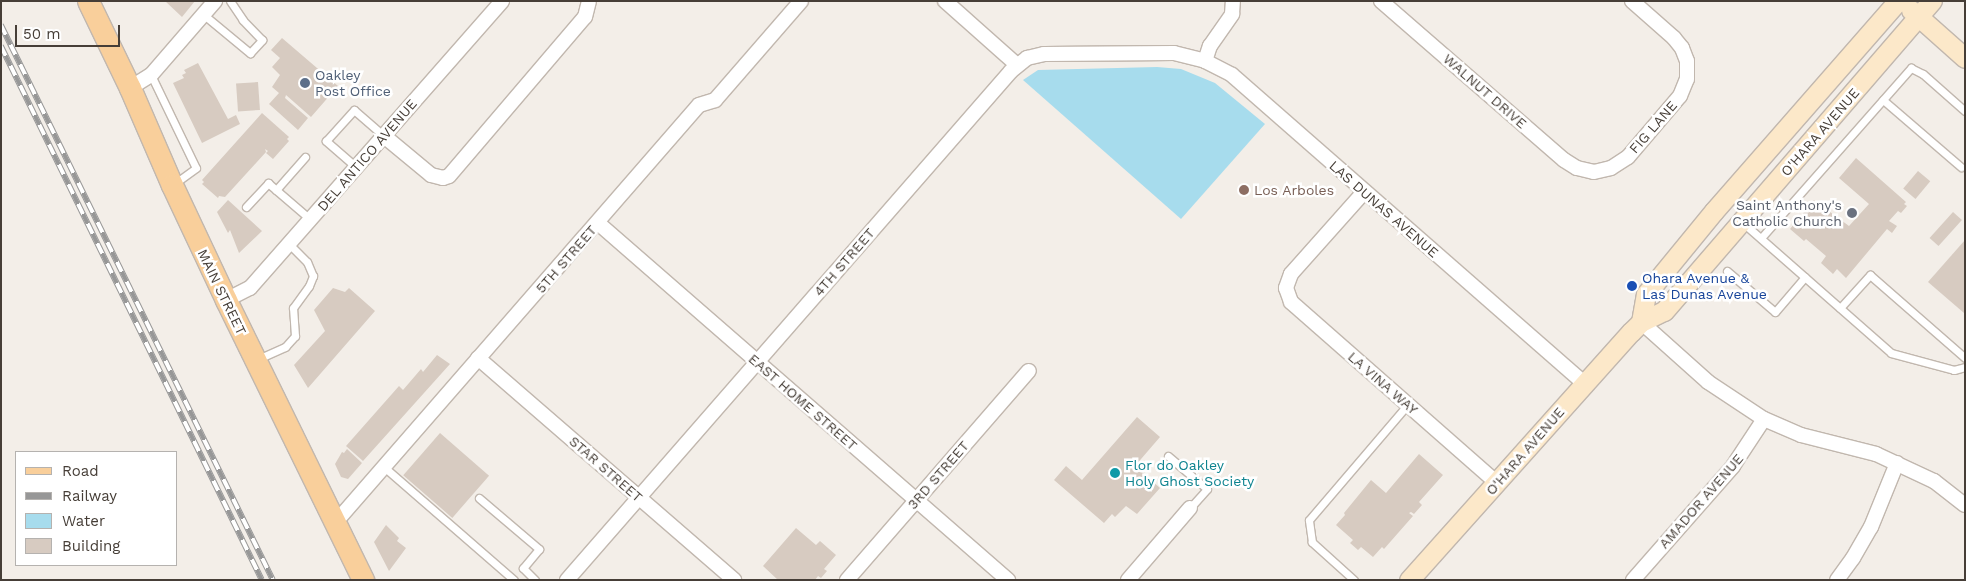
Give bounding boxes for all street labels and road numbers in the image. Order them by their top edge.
street label: WALNUT DRIVE [1440,50,1530,132]
street label: O'HARA AVENUE [1777,84,1863,180]
street label: DEL ANTICO AVENUE [313,95,421,215]
street label: FIG LANE [1626,97,1680,157]
street label: LAS DUNAS AVENUE [1326,157,1442,261]
street label: 5TH STREET [532,222,600,296]
street label: 4TH STREET [810,225,878,299]
street label: MAIN STREET [194,247,250,337]
street label: LA VINA WAY [1344,347,1422,419]
street label: EAST HOME STREET [745,350,861,454]
street label: O'HARA AVENUE [1482,403,1568,499]
street label: STAR STREET [566,433,646,505]
street label: 3RD STREET [904,437,972,513]
street label: AMADOR AVENUE [1655,450,1747,552]

